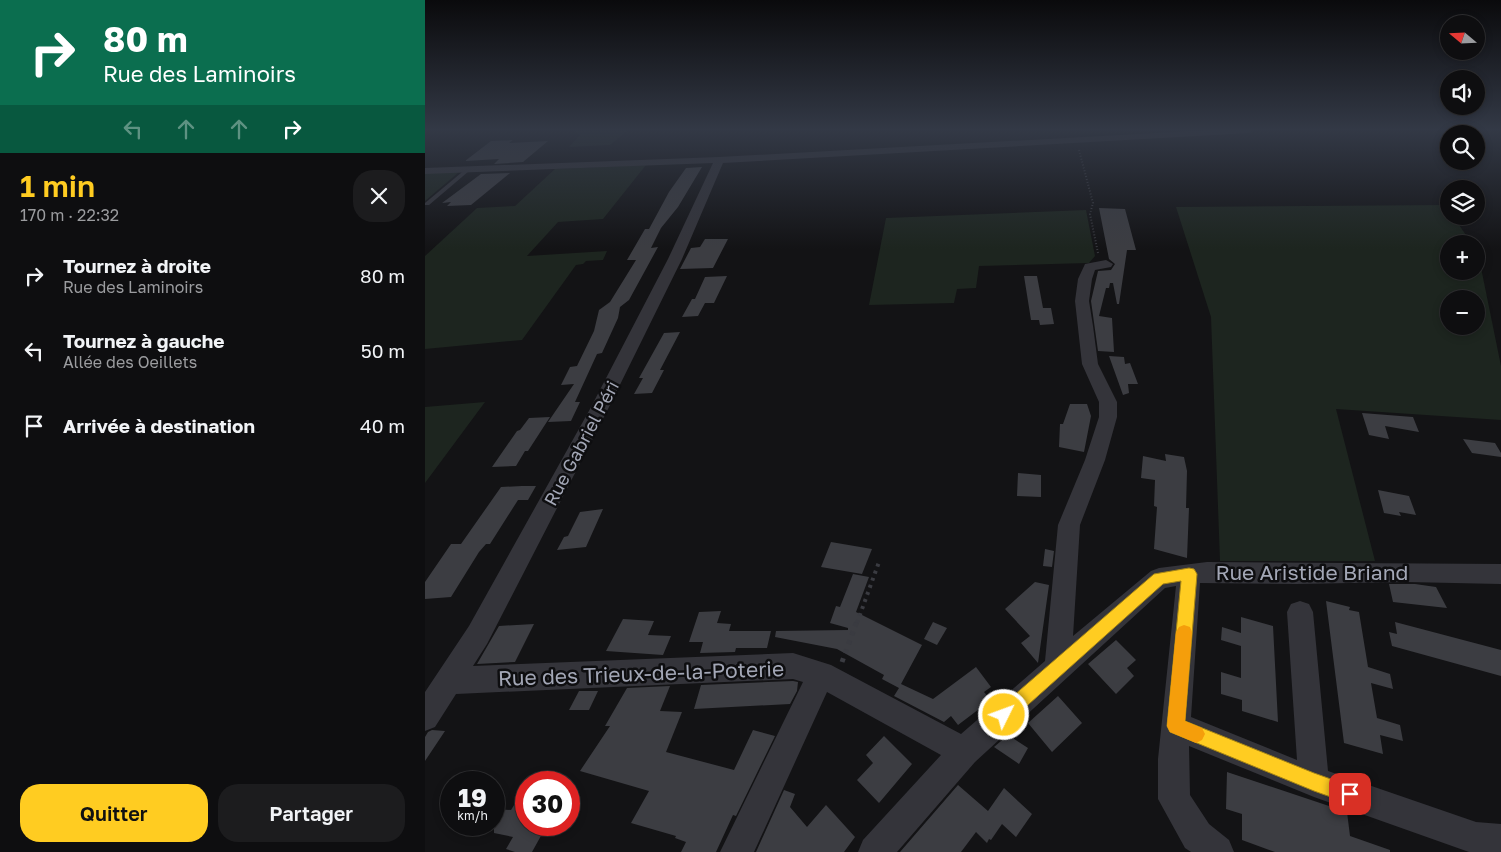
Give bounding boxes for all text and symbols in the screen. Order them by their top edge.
north arrow [1440,15,1485,60]
map controls [1440,15,1485,335]
text: 80 m [103,18,188,60]
icon: right [20,20,85,85]
text: Rue des Laminoirs [103,60,296,87]
button: sound [1440,70,1485,115]
icon: left [119,115,147,143]
icon: ahead [172,115,200,143]
icon: ahead [225,115,253,143]
icon: right [278,115,306,143]
button: search [1440,125,1485,170]
text: 1 min [20,168,95,204]
button: close [353,170,405,222]
button: layers [1440,180,1485,225]
text: 170 m · 22:32 [20,205,119,225]
button: + [1440,235,1485,280]
text: Tournez à droite [63,254,211,277]
icon: right [20,262,48,290]
text: 80 m [360,264,405,287]
text: Rue des Laminoirs [63,277,203,297]
button: − [1440,290,1485,335]
text: Tournez à gauche [63,329,224,352]
icon: left [20,337,48,365]
text: 50 m [361,339,405,362]
text: Allée des Oeillets [63,352,197,372]
street label: Rue Gabriel Péri [539,377,623,509]
icon: arrive [20,412,48,440]
text: Arrivée à destination [63,414,255,437]
text: 40 m [360,414,405,437]
street label: Rue Aristide Briand [1216,559,1408,585]
street label: Rue des Trieux-de-la-Poterie [497,655,785,691]
position arrow [977,688,1029,740]
speed limit sign: 30 [515,771,580,836]
pin [1329,773,1371,815]
icon: arrive [1336,780,1364,808]
text: 19 [458,782,487,813]
button: Quitter [20,784,208,842]
button: Partager [218,784,405,842]
text: km/h [457,808,488,823]

